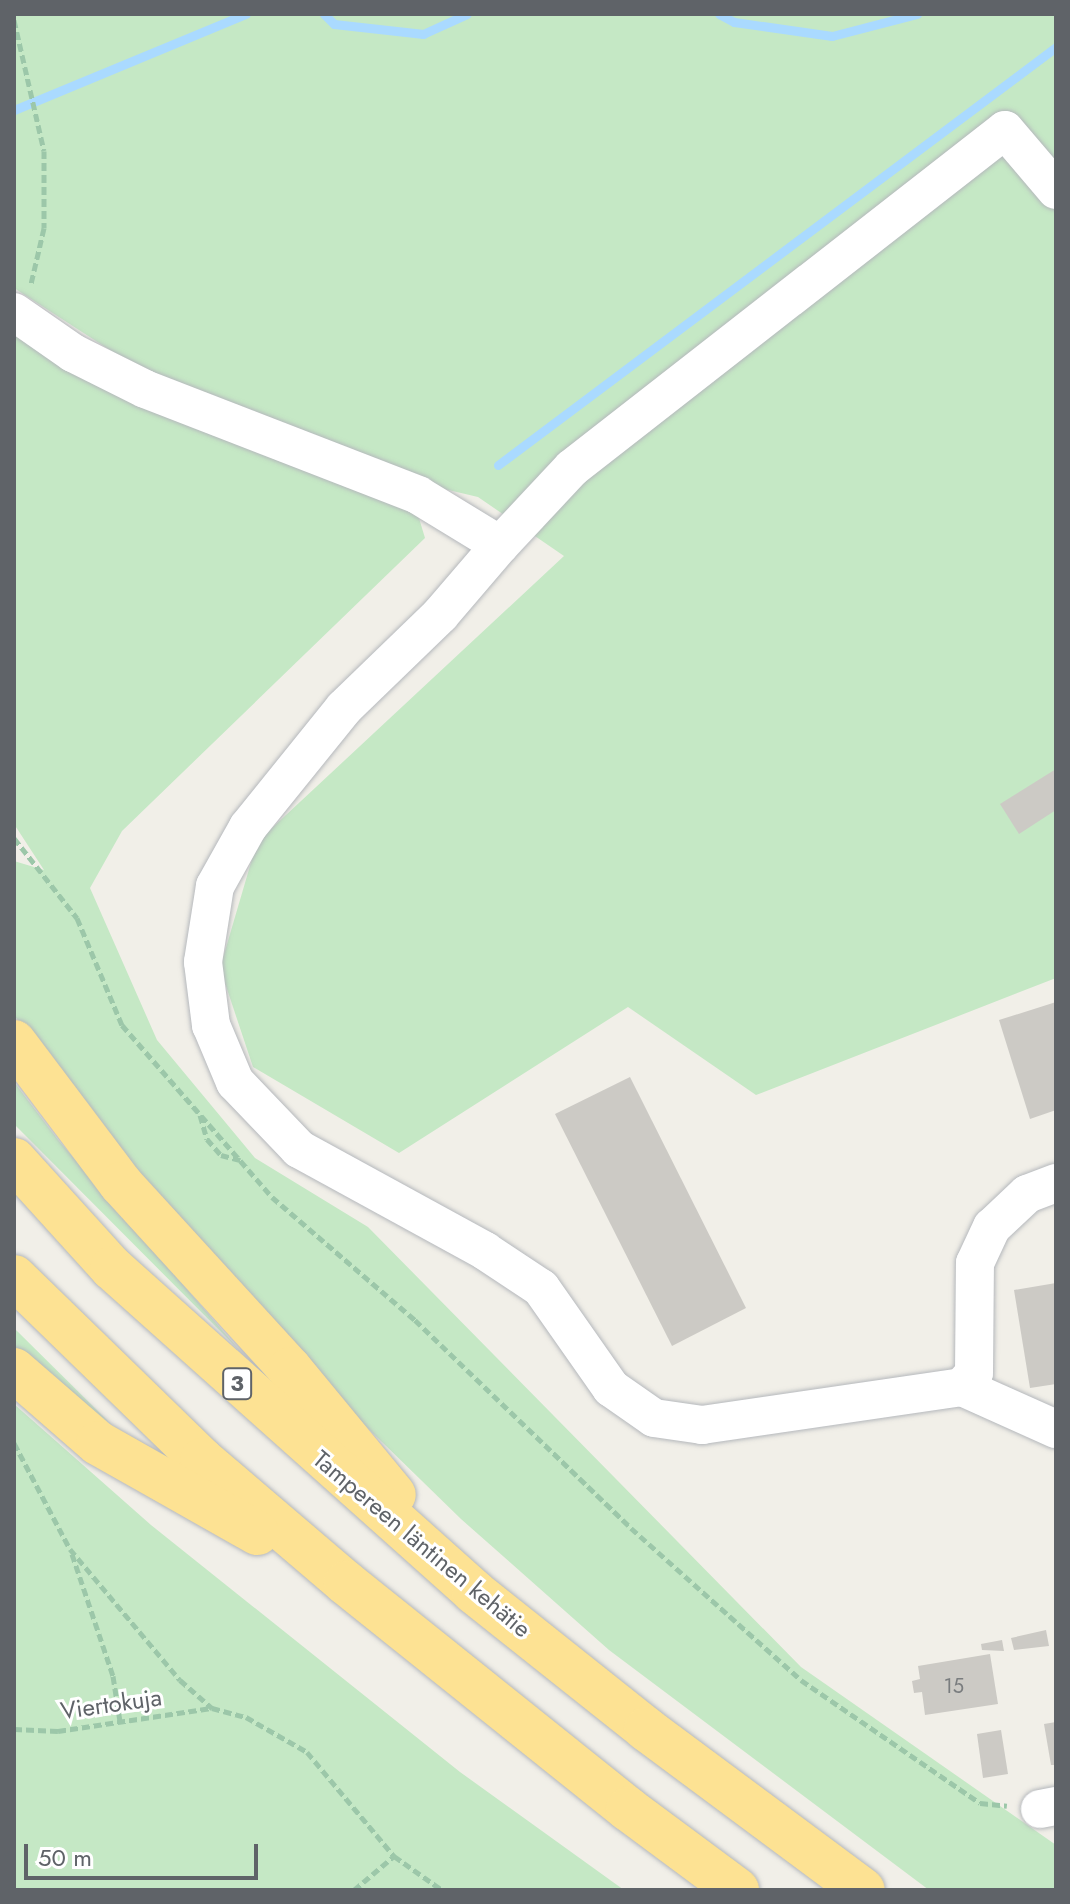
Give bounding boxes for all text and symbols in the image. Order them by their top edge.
road number: 3 [221,1366,253,1402]
street label: Tampereen läntinen kehätie [307,1445,537,1643]
house number: 15 [944,1674,964,1698]
street label: Viertokuja [58,1683,164,1725]
scale bar [28,1828,262,1878]
text: 50 m [38,1840,92,1875]

